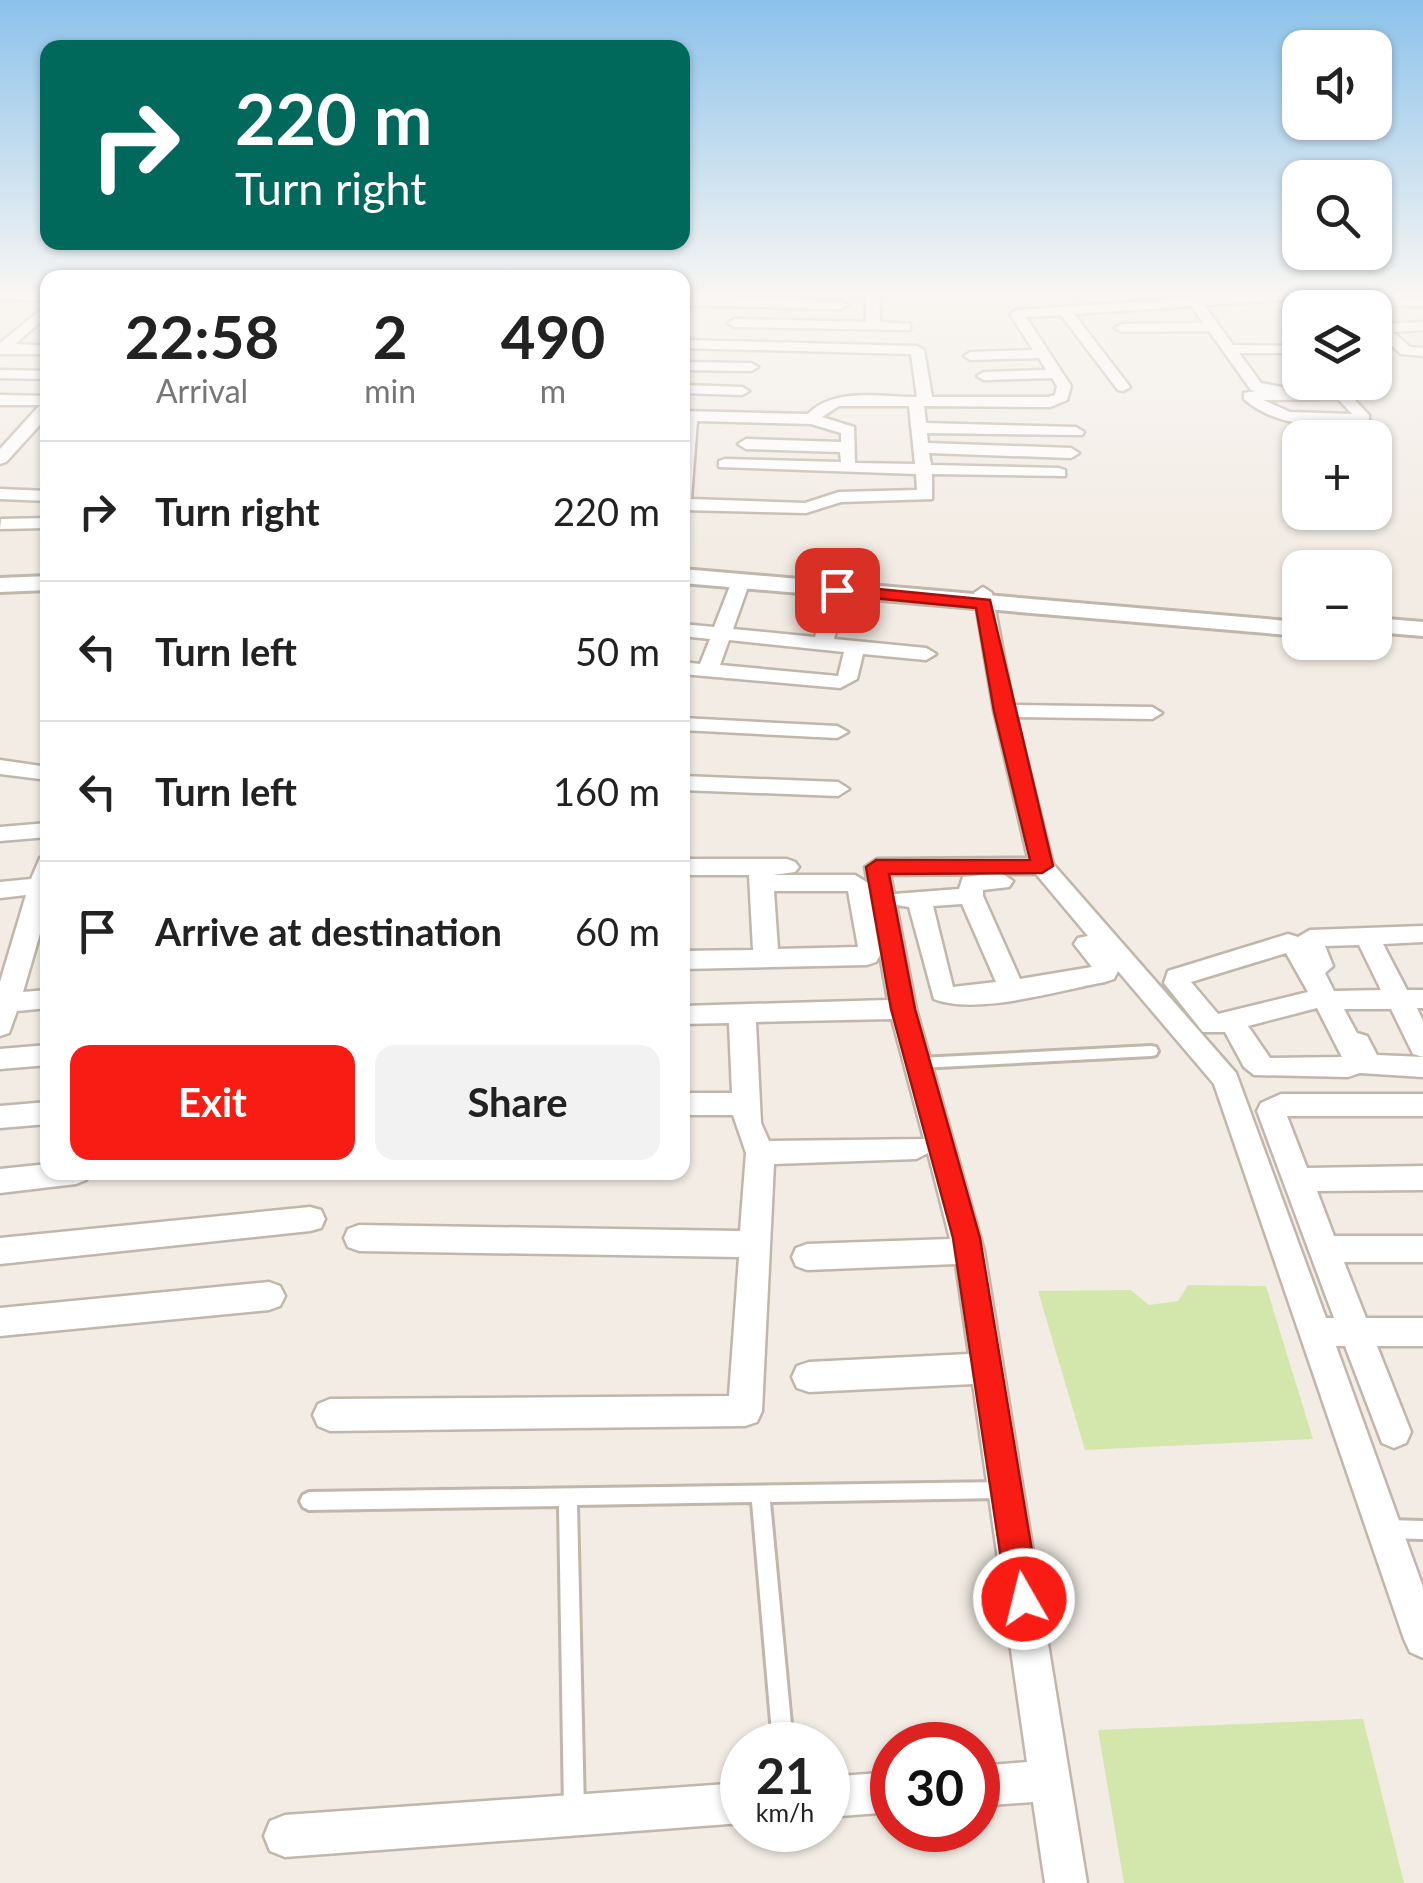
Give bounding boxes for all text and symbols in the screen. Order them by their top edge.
map controls [1282,30,1392,660]
button: sound [1282,30,1392,140]
text: 220 m [235,76,432,160]
icon: right [70,80,200,210]
button: search [1282,160,1392,270]
text: Turn right [235,161,426,215]
button: layers [1282,290,1392,400]
text: 22:58 [125,300,279,372]
text: 2 [373,300,408,372]
text: 490 [501,300,605,372]
text: Arrival [156,371,248,410]
text: min [364,371,416,410]
text: m [540,371,566,410]
button: + [1282,420,1392,530]
icon: right [70,484,125,539]
text: Turn right [155,488,320,534]
text: 220 m [553,488,660,534]
pin [795,548,880,633]
button: − [1282,550,1392,660]
icon: arrive [810,563,865,618]
icon: left [70,624,125,679]
text: Turn left [155,628,297,674]
text: 50 m [575,628,660,674]
icon: left [70,764,125,819]
text: Turn left [155,768,297,814]
text: 160 m [553,768,660,814]
icon: arrive [70,904,125,959]
text: Arrive at destination [155,908,502,954]
text: 60 m [575,908,660,954]
button: Exit [70,1045,355,1160]
button: Share [375,1045,660,1160]
position arrow [972,1547,1076,1651]
speed limit sign: 30 [870,1722,1000,1852]
text: 21 [756,1745,814,1805]
text: km/h [756,1797,814,1827]

